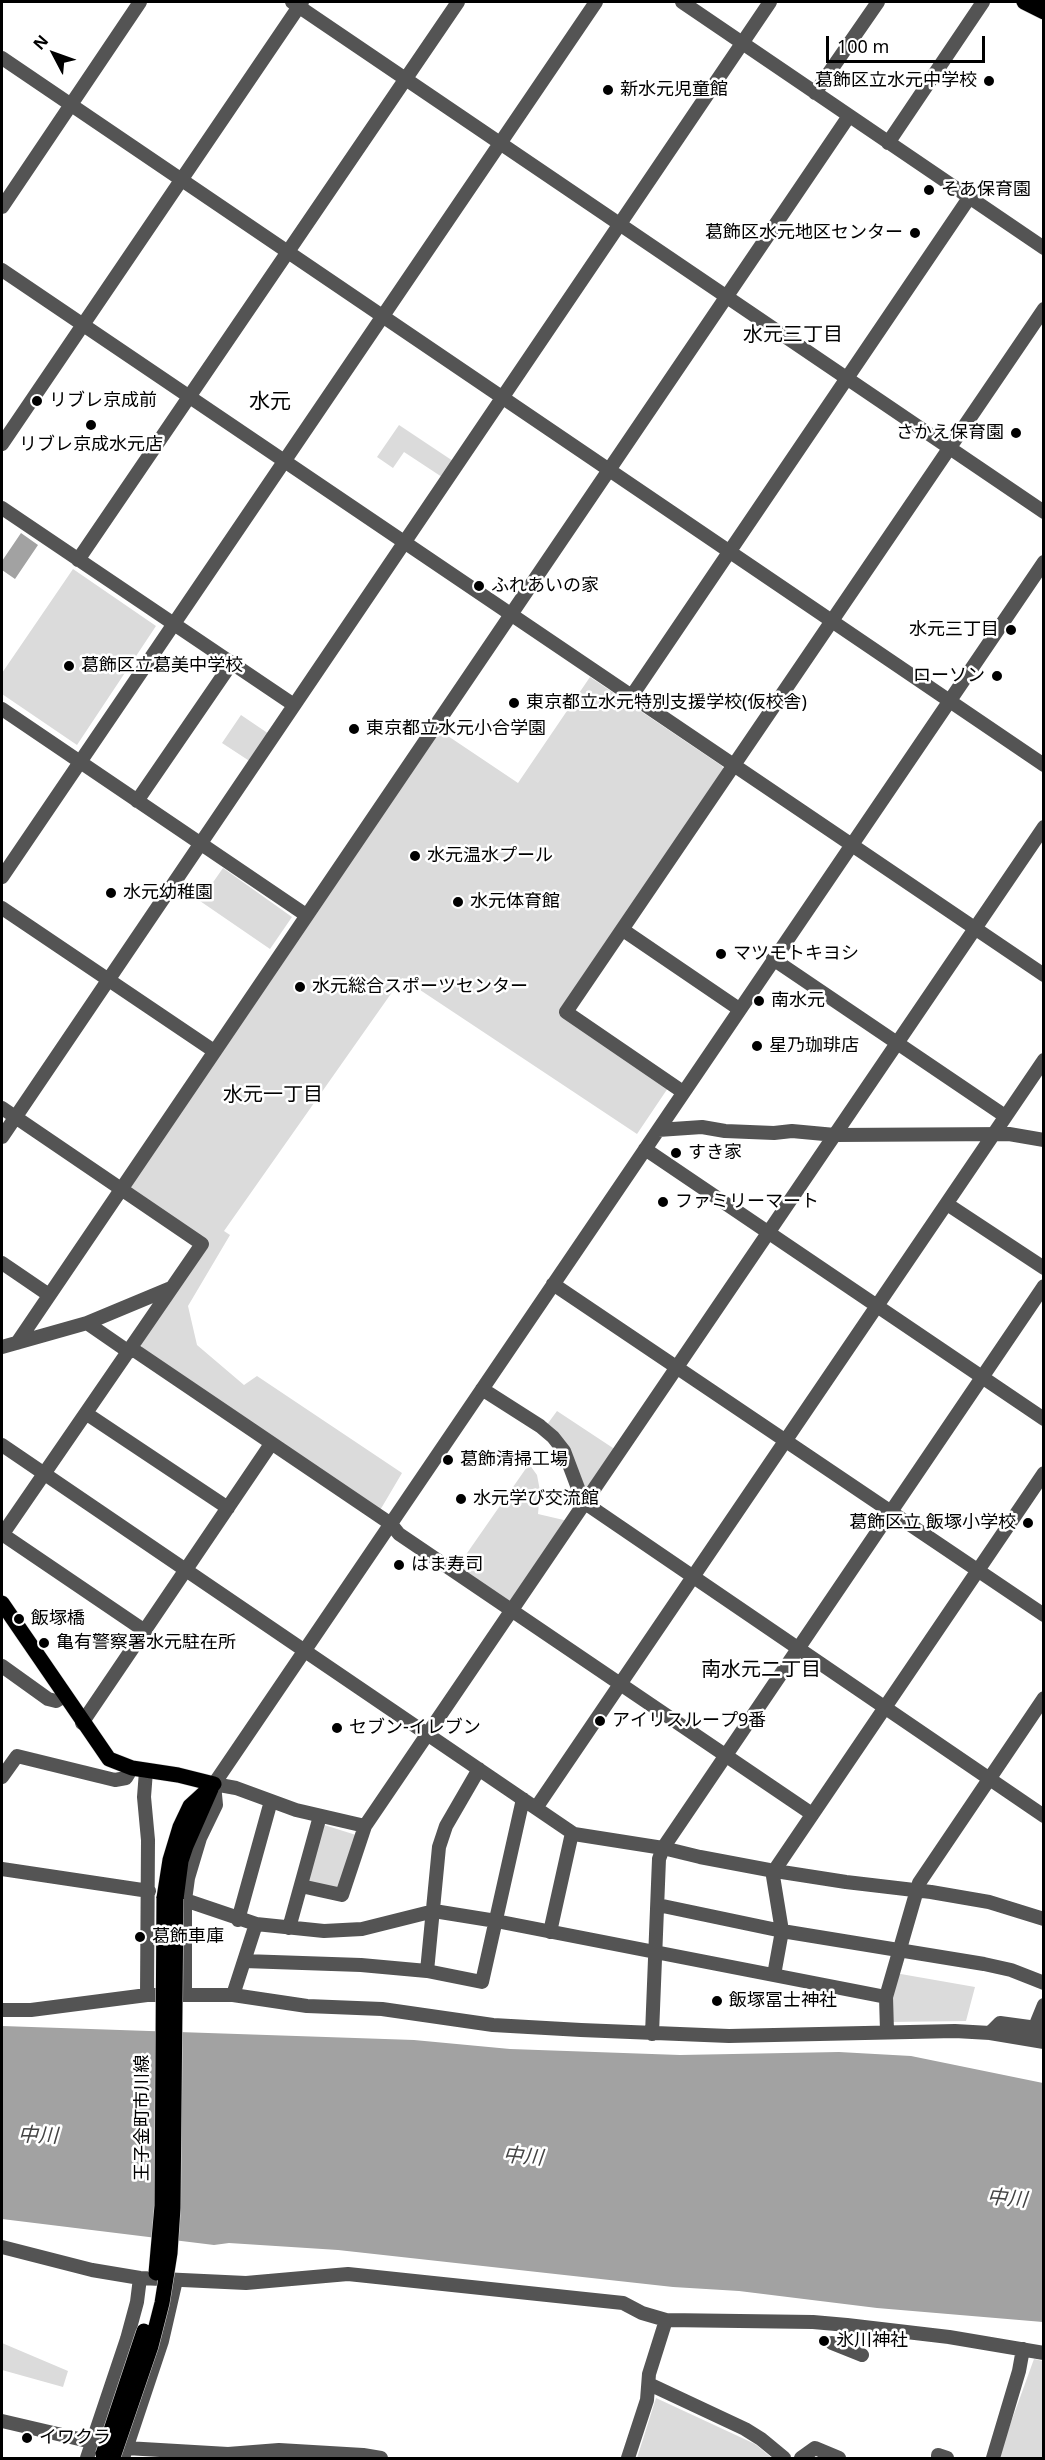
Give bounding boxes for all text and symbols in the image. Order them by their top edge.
north arrow [24,24,84,84]
scale bar [829,24,988,62]
text: N [28,30,53,54]
text: 100 m [837,34,889,58]
place label: 葛飾区立水元中学校 [815,70,977,92]
marker: 葛飾区立水元中学校 [982,74,996,88]
place label: 新水元児童館 [620,79,728,101]
marker: 新水元児童館 [601,83,615,97]
place label: そあ保育園 [941,179,1031,201]
marker: そあ保育園 [922,183,936,197]
place label: 葛飾区水元地区センター [705,222,903,244]
marker: 葛飾区水元地区センター [908,226,922,240]
district label: 水元三丁目 [743,323,843,347]
district label: 水元 [249,389,291,415]
place label: リブレ京成前 [49,390,157,412]
marker: リブレ京成前 [30,394,44,408]
marker: リブレ京成水元店 [84,418,98,432]
place label: さかえ保育園 [896,422,1004,444]
marker: さかえ保育園 [1009,426,1023,440]
place label: リブレ京成水元店 [19,434,163,456]
place label: ふれあいの家 [491,575,599,597]
marker: ふれあいの家 [472,579,486,593]
place label: 水元三丁目 [909,619,999,641]
marker: 水元三丁目 [1004,623,1018,637]
place label: 葛飾区立葛美中学校 [81,655,243,677]
marker: 葛飾区立葛美中学校 [62,659,76,673]
place label: ローソン [913,665,985,687]
marker: ローソン [990,669,1004,683]
place label: 東京都立水元特別支援学校(仮校舎) [526,692,807,714]
marker: 東京都立水元特別支援学校(仮校舎) [507,696,521,710]
place label: 東京都立水元小合学園 [366,718,546,740]
marker: 東京都立水元小合学園 [347,722,361,736]
place label: 水元温水プール [427,845,553,867]
marker: 水元温水プール [408,849,422,863]
place label: 水元幼稚園 [123,882,213,904]
marker: 水元幼稚園 [104,886,118,900]
place label: 水元体育館 [470,891,560,913]
marker: 水元体育館 [451,895,465,909]
place label: マツモトキヨシ [733,943,859,965]
marker: マツモトキヨシ [714,947,728,961]
place label: 水元総合スポーツセンター [312,976,528,998]
marker: 水元総合スポーツセンター [293,980,307,994]
place label: 南水元 [771,990,825,1012]
marker: 南水元 [752,994,766,1008]
place label: 星乃珈琲店 [769,1035,859,1057]
marker: 星乃珈琲店 [750,1039,764,1053]
district label: 水元一丁目 [223,1083,323,1107]
place label: すき家 [688,1142,742,1164]
marker: すき家 [669,1146,683,1160]
place label: ファミリーマート [675,1191,819,1213]
marker: ファミリーマート [656,1195,670,1209]
place label: 葛飾清掃工場 [460,1449,568,1471]
marker: 葛飾清掃工場 [441,1453,455,1467]
place label: 水元学び交流館 [473,1488,599,1510]
marker: 水元学び交流館 [454,1492,468,1506]
place label: 葛飾区立 飯塚小学校 [849,1512,1016,1534]
marker: 葛飾区立 飯塚小学校 [1021,1516,1035,1530]
place label: はま寿司 [411,1554,483,1576]
marker: はま寿司 [392,1558,406,1572]
place label: 飯塚橋 [31,1608,85,1630]
marker: 飯塚橋 [12,1612,26,1626]
place label: 亀有警察署水元駐在所 [56,1632,236,1654]
marker: 亀有警察署水元駐在所 [37,1636,51,1650]
district label: 南水元二丁目 [701,1658,821,1682]
place label: アイリスループ9番 [612,1710,766,1732]
marker: アイリスループ9番 [593,1714,607,1728]
place label: セブン-イレブン [349,1717,481,1739]
marker: セブン-イレブン [330,1721,344,1735]
place label: 葛飾車庫 [152,1926,224,1948]
marker: 葛飾車庫 [133,1930,147,1944]
place label: 飯塚冨士神社 [729,1990,837,2012]
marker: 飯塚冨士神社 [710,1994,724,2008]
street label: 王子金町市川線 [132,2055,154,2181]
water label: 中川 [18,2123,58,2149]
water label: 中川 [502,2143,544,2171]
water label: 中川 [986,2185,1028,2213]
place label: 氷川神社 [836,2330,908,2352]
marker: 氷川神社 [817,2334,831,2348]
place label: イワクラ [39,2427,111,2449]
marker: イワクラ [20,2431,34,2445]

